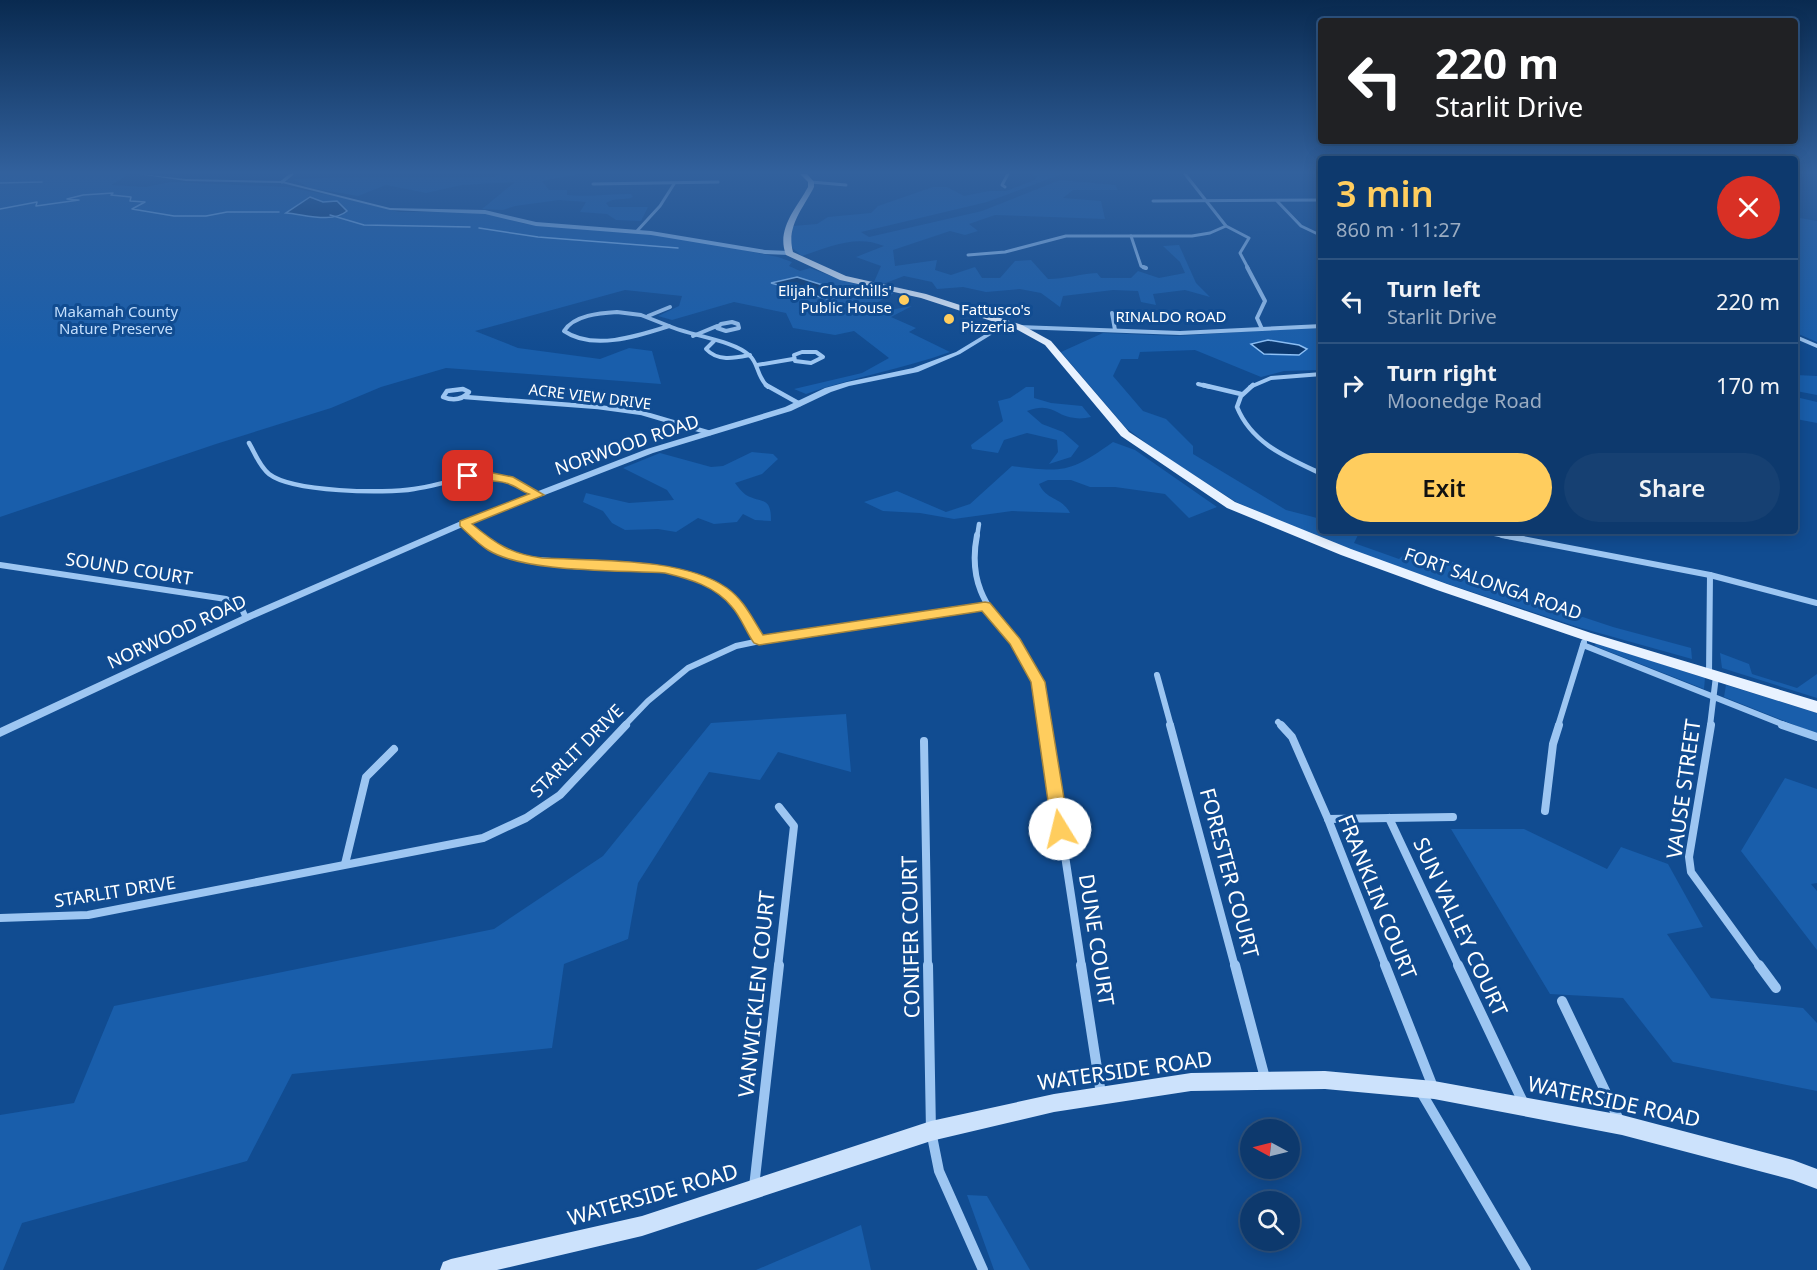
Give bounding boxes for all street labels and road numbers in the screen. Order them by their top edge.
street label: RINALDO ROAD [1115,306,1227,326]
street label: ACRE VIEW DRIVE [528,379,653,413]
street label: NORWOOD ROAD [551,408,702,480]
street label: FORT SALONGA ROAD [1401,541,1585,625]
street label: SOUND COURT [64,546,194,590]
street label: NORWOOD ROAD [103,588,250,674]
street label: STARLIT DRIVE [524,698,628,802]
street label: VAUSE STREET [1659,717,1707,860]
street label: FORESTER COURT [1194,785,1266,961]
street label: FRANKLIN COURT [1332,810,1424,983]
street label: SUN VALLEY COURT [1407,833,1515,1021]
street label: CONIFER COURT [895,855,925,1019]
street label: STARLIT DRIVE [52,870,177,912]
street label: DUNE COURT [1073,872,1121,1008]
street label: VANWICKLEN COURT [731,889,781,1099]
street label: WATERSIDE ROAD [1036,1044,1214,1096]
street label: WATERSIDE ROAD [1525,1069,1703,1133]
street label: WATERSIDE ROAD [564,1156,741,1232]

